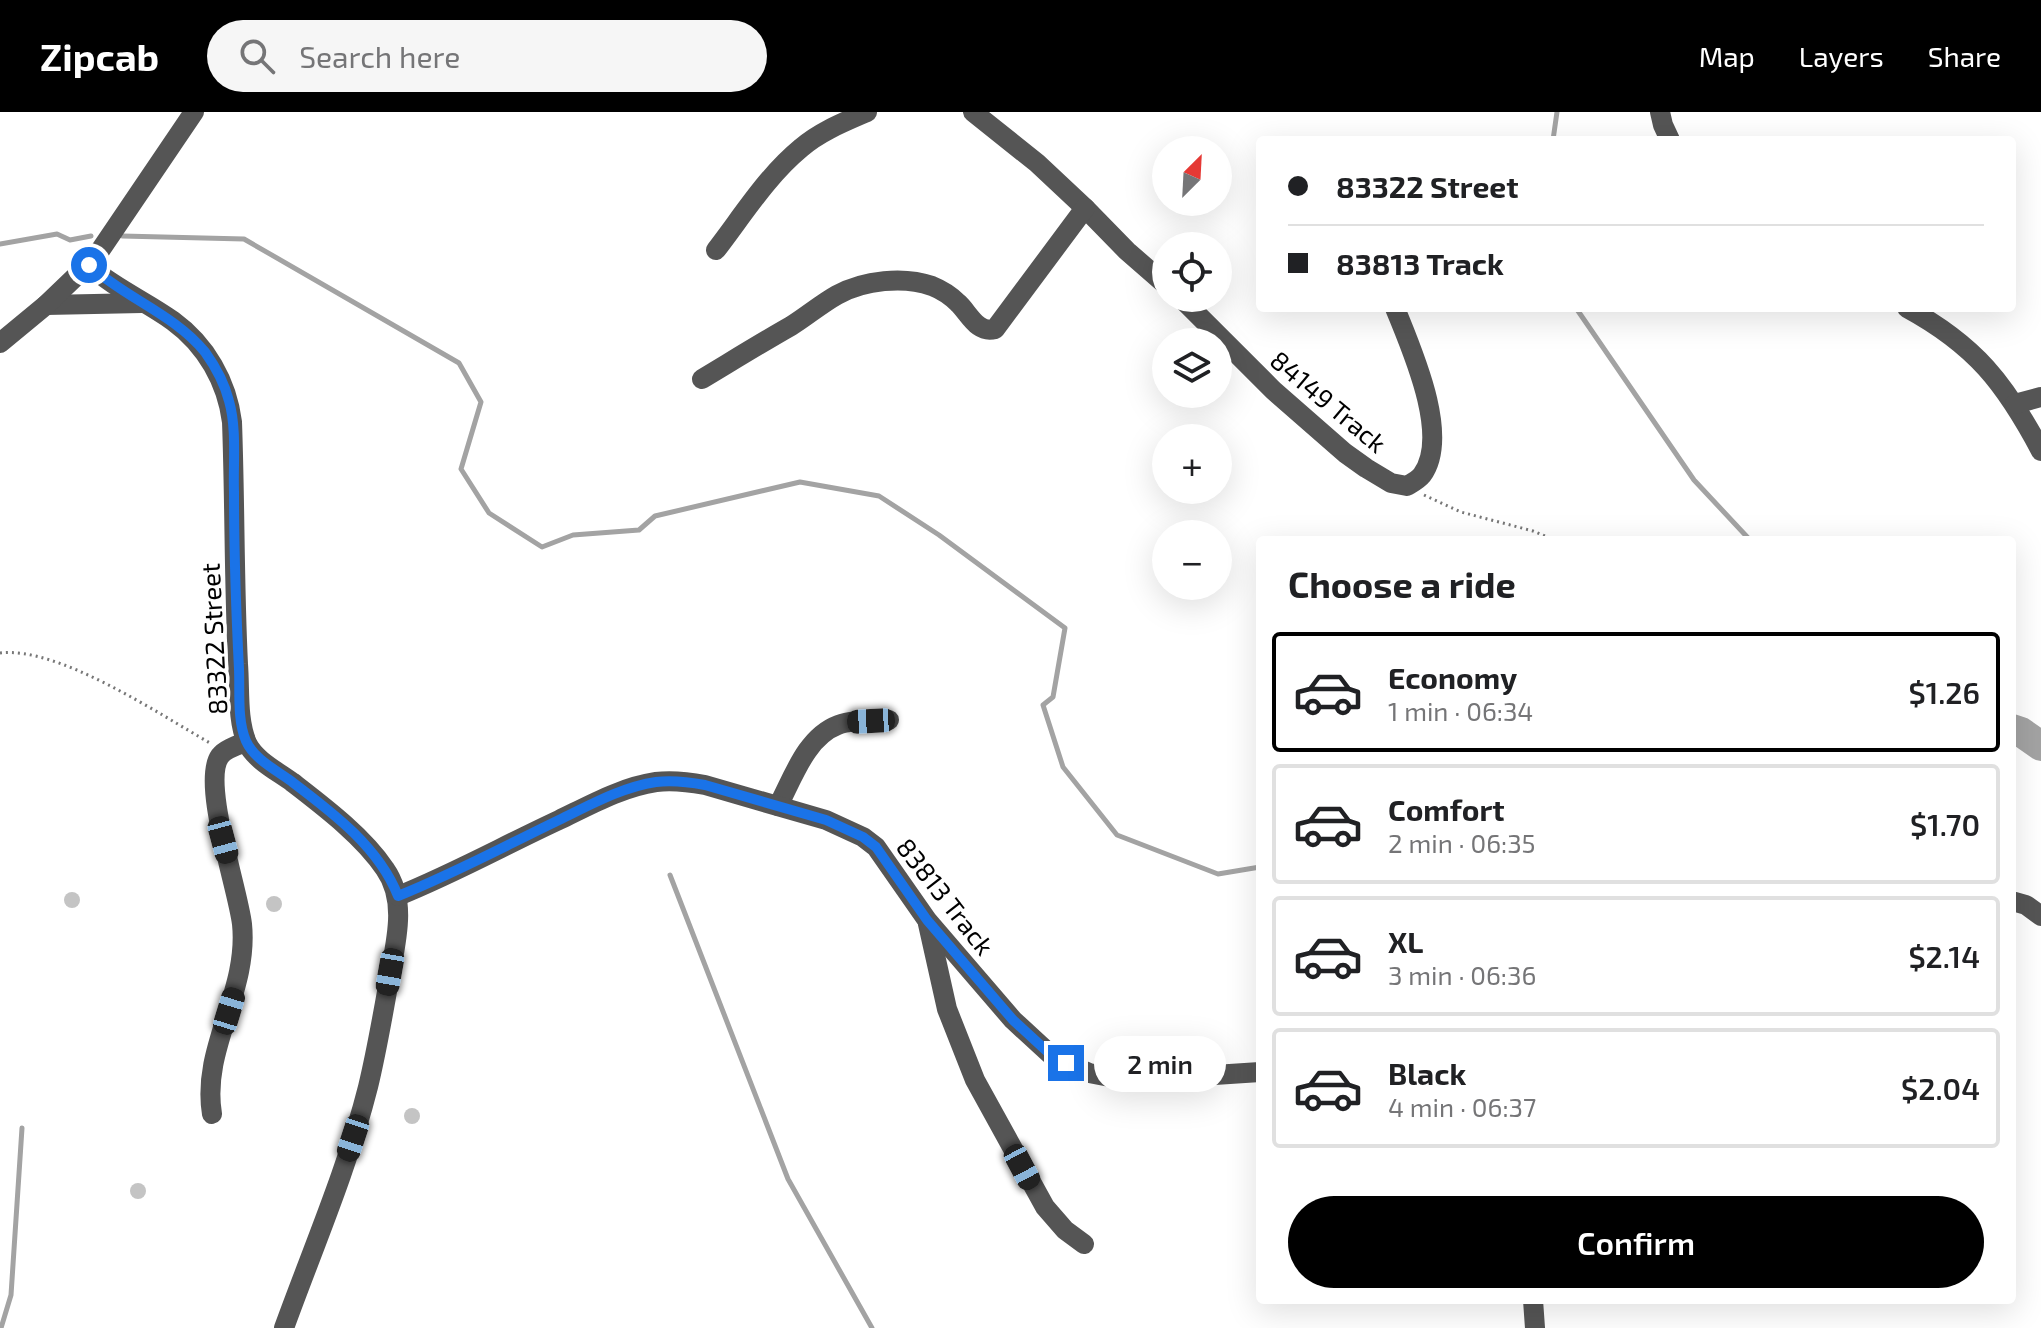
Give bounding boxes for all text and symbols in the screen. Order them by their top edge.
search box [207,20,767,92]
text: Zipcab [40,33,159,79]
icon: search [235,34,279,78]
text: Search here [299,38,460,74]
text: Map [1699,39,1755,73]
text: Layers [1799,39,1884,73]
text: Share [1928,39,2001,73]
north arrow [1152,136,1232,216]
map controls [1152,136,1232,600]
text: 83322 Street [1336,168,1519,204]
button: locate [1152,232,1232,312]
text: 83813 Track [1336,245,1504,281]
route start [71,247,107,283]
button: layers [1152,328,1232,408]
street label: 84149 Track [1265,344,1393,458]
button: + [1152,424,1232,504]
button: − [1152,520,1232,600]
street label: 83322 Street [194,562,232,716]
text: Choose a ride [1288,562,1516,605]
icon: car [1292,656,1364,728]
text: Economy [1388,659,1517,695]
text: $1.26 [1908,674,1980,710]
text: 1 min · 06:34 [1388,695,1533,726]
car [846,708,896,734]
icon: car [1292,788,1364,860]
text: Comfort [1388,791,1505,827]
text: $1.70 [1910,806,1980,842]
car [205,814,241,866]
text: 2 min · 06:35 [1388,827,1536,858]
street label: 83813 Track [891,832,1001,960]
icon: car [1292,920,1364,992]
text: XL [1388,923,1423,959]
text: $2.14 [1908,938,1980,974]
car [374,946,406,998]
text: 3 min · 06:36 [1388,959,1536,990]
car [211,985,247,1037]
callout: 2 min [1094,1035,1226,1091]
route end [1048,1045,1084,1081]
text: 2 min [1127,1048,1193,1079]
icon: car [1292,1052,1364,1124]
text: Black [1388,1055,1466,1091]
text: $2.04 [1901,1070,1980,1106]
text: 4 min · 06:37 [1388,1091,1536,1122]
car [334,1111,372,1165]
car [1000,1140,1044,1194]
button: Confirm [1288,1196,1984,1288]

